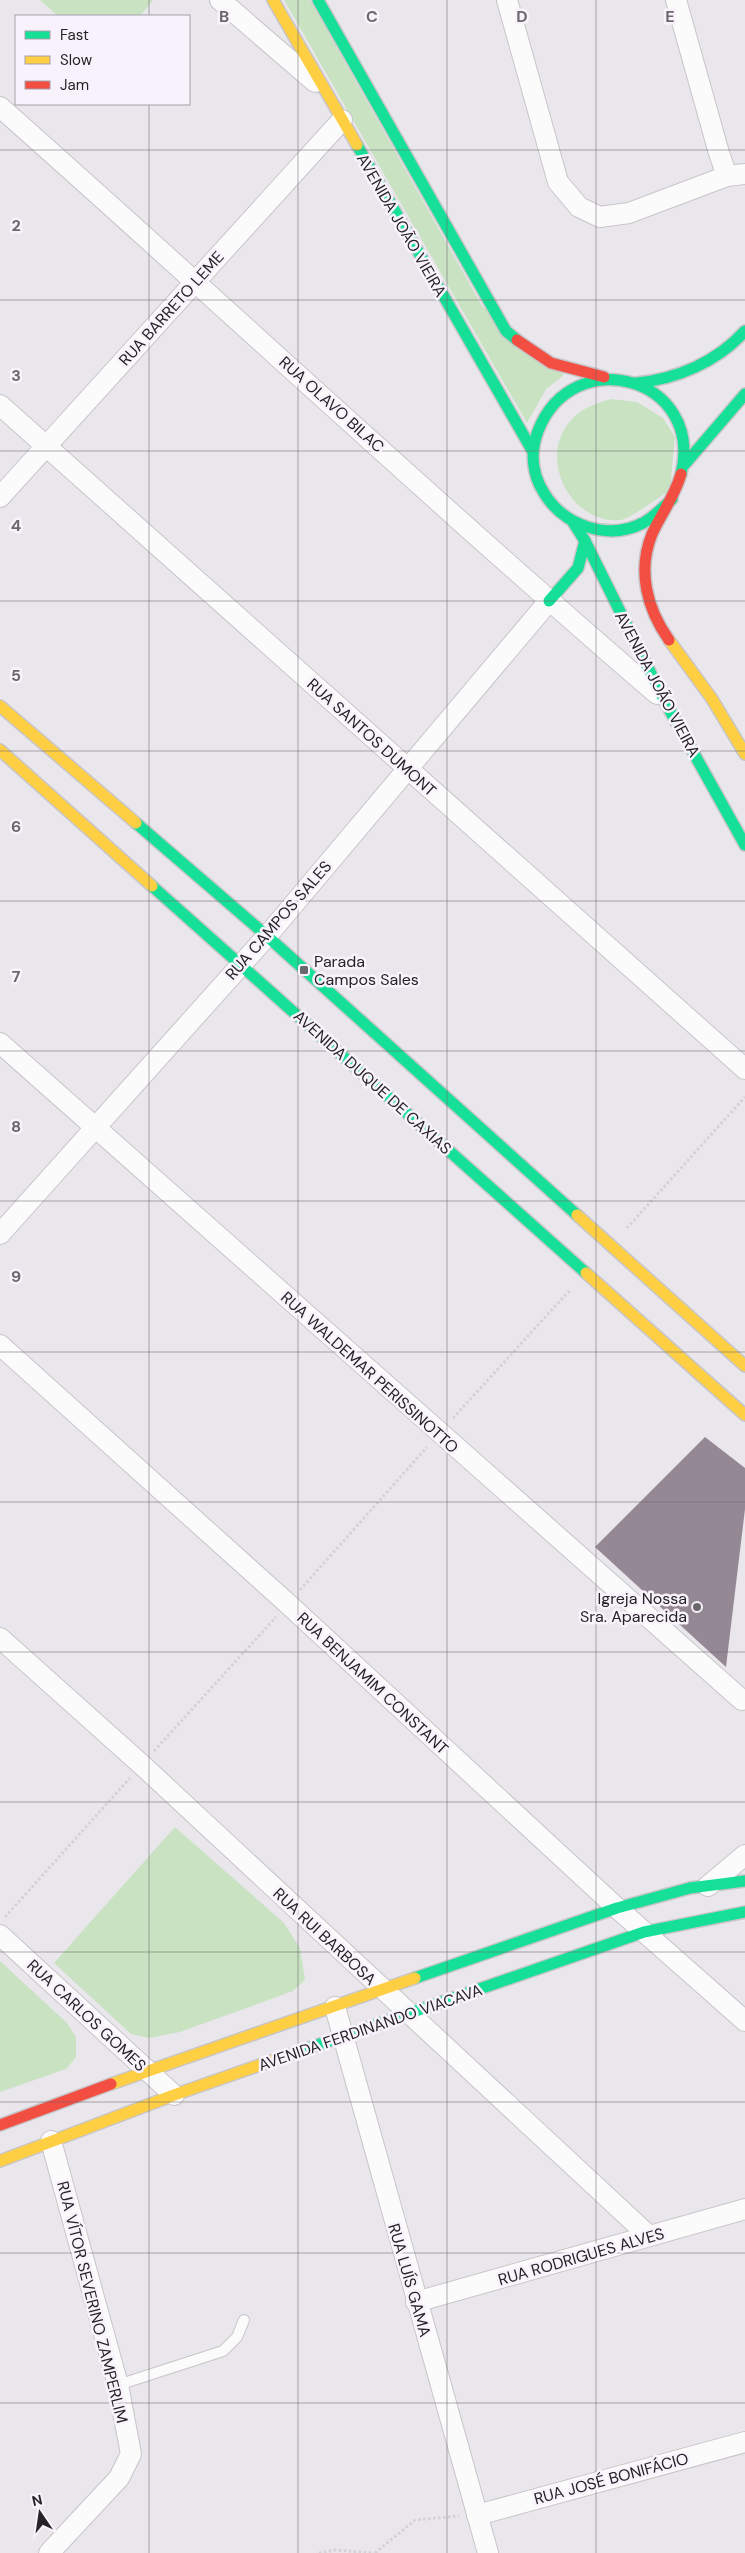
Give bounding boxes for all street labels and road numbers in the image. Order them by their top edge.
street label: AVENIDA JOÃO VIEIRA [352,150,451,301]
street label: RUA BARRETO LEME [114,246,229,370]
street label: RUA OLAVO BILAC [275,352,389,457]
street label: AVENIDA JOÃO VIEIRA [610,608,705,761]
street label: RUA SANTOS DUMONT [303,674,441,801]
street label: RUA CAMPOS SALES [221,856,336,984]
street label: AVENIDA DUQUE DE CAXIAS [289,1006,456,1159]
street label: RUA WALDEMAR PERISSINOTTO [276,1287,463,1458]
street label: RUA BENJAMIM CONSTANT [293,1608,453,1759]
street label: RUA RUI BARBOSA [269,1883,381,1990]
street label: RUA CARLOS GOMES [23,1955,151,2076]
street label: AVENIDA FERDINANDO VIACAVA [255,1979,485,2076]
street label: RUA VÍTOR SEVERINO ZAMPERLIM [52,2179,133,2425]
street label: RUA LUÍS GAMA [383,2221,436,2340]
street label: RUA RODRIGUES ALVES [496,2223,667,2290]
street label: RUA JOSÉ BONIFÁCIO [532,2448,691,2509]

